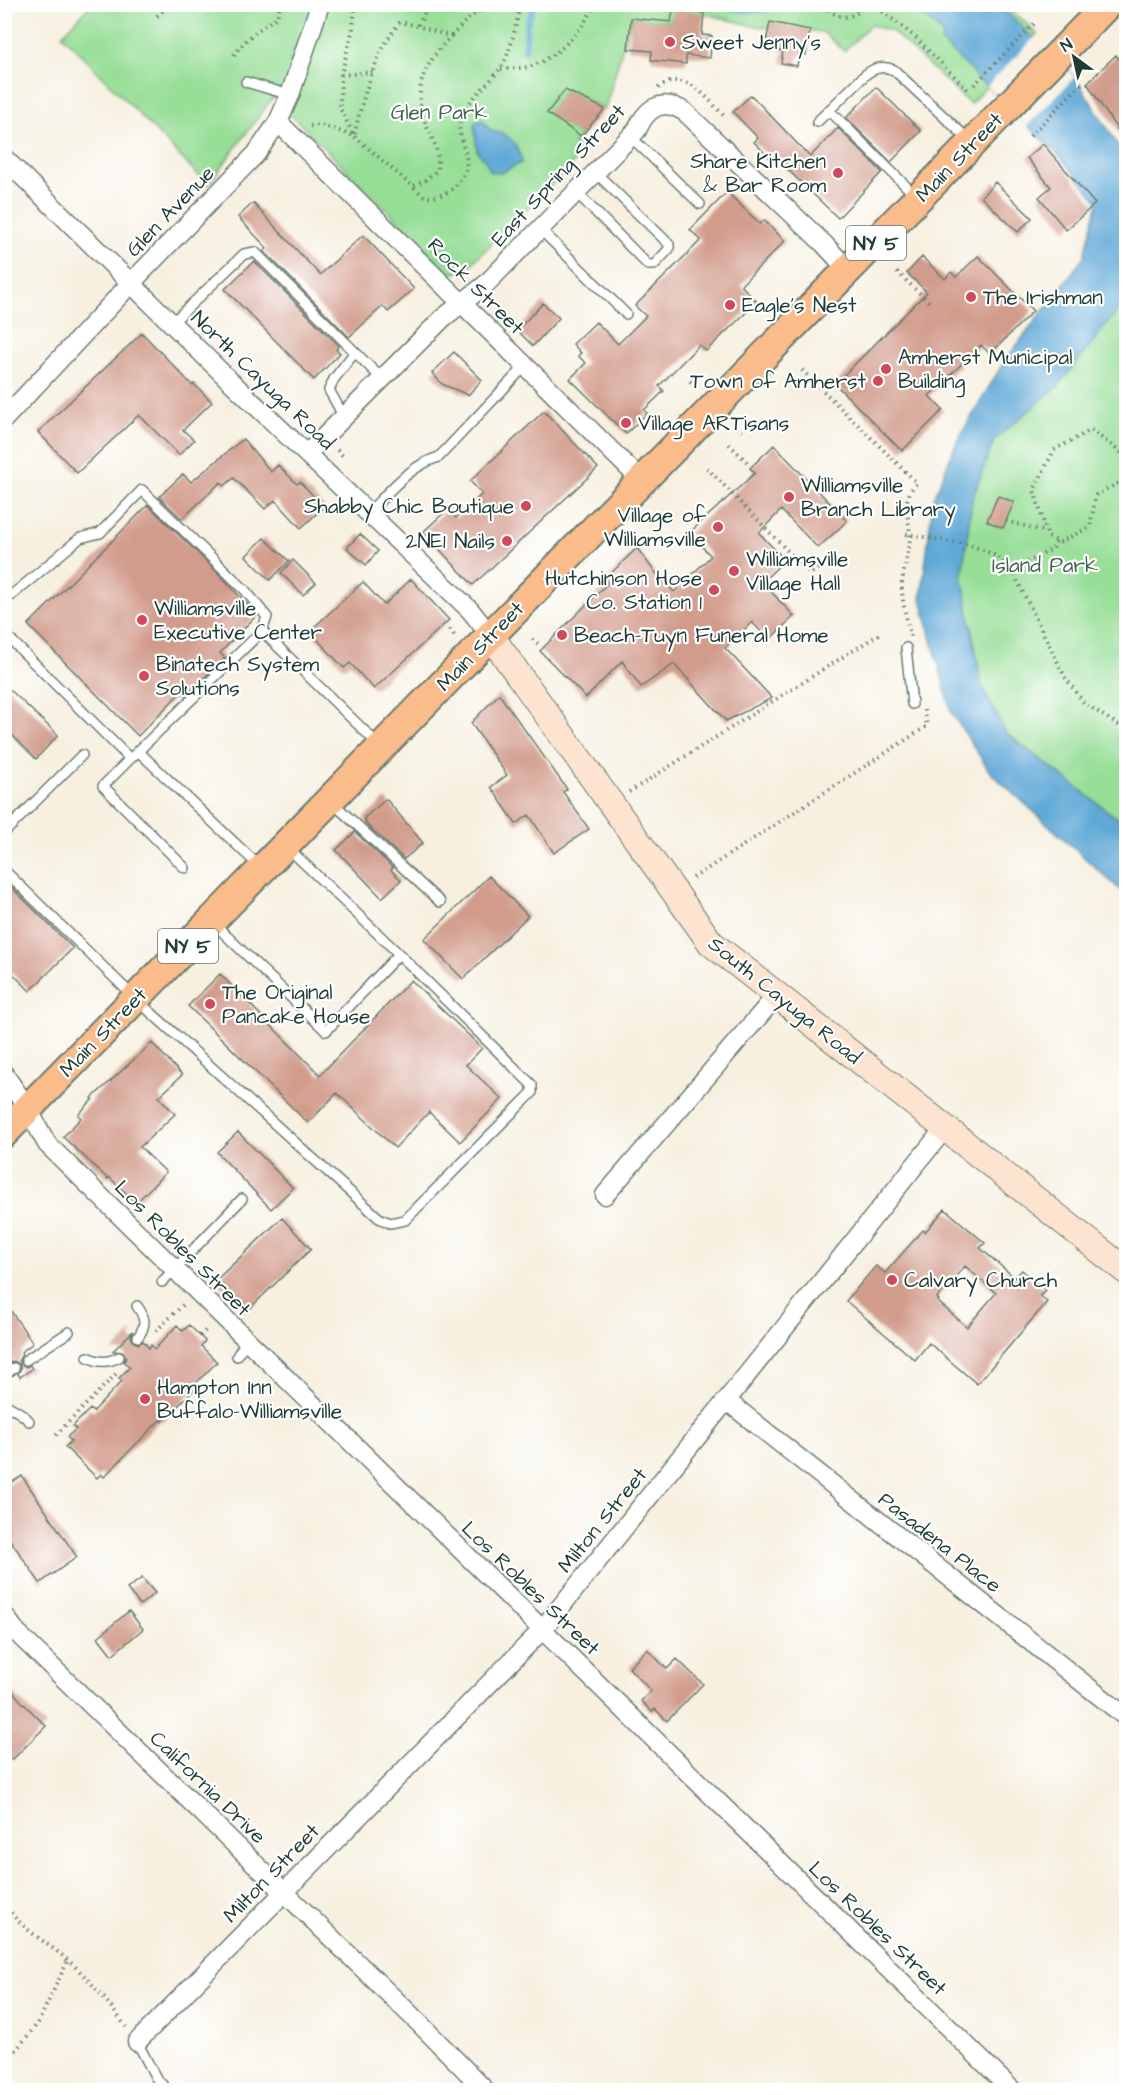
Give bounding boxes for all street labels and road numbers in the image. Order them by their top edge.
street label: East Spring Street [485,97,634,254]
street label: Main Street [909,106,1010,209]
street label: Glen Avenue [120,159,221,263]
road number: NY 5 [846,226,906,260]
street label: Rock Street [421,231,531,342]
street label: North Cayuga Road [183,304,341,458]
street label: Main Street [430,595,531,698]
road number: NY 5 [158,929,218,963]
street label: South Cayuga Road [701,930,867,1073]
street label: Main Street [53,981,154,1084]
street label: Los Robles Street [108,1174,258,1323]
street label: Milton Street [551,1461,654,1579]
street label: Pasadena Place [872,1485,1007,1600]
street label: Los Robles Street [455,1515,607,1662]
street label: California Drive [143,1724,272,1850]
street label: Milton Street [217,1817,327,1929]
street label: Los Robles Street [802,1855,954,2002]

